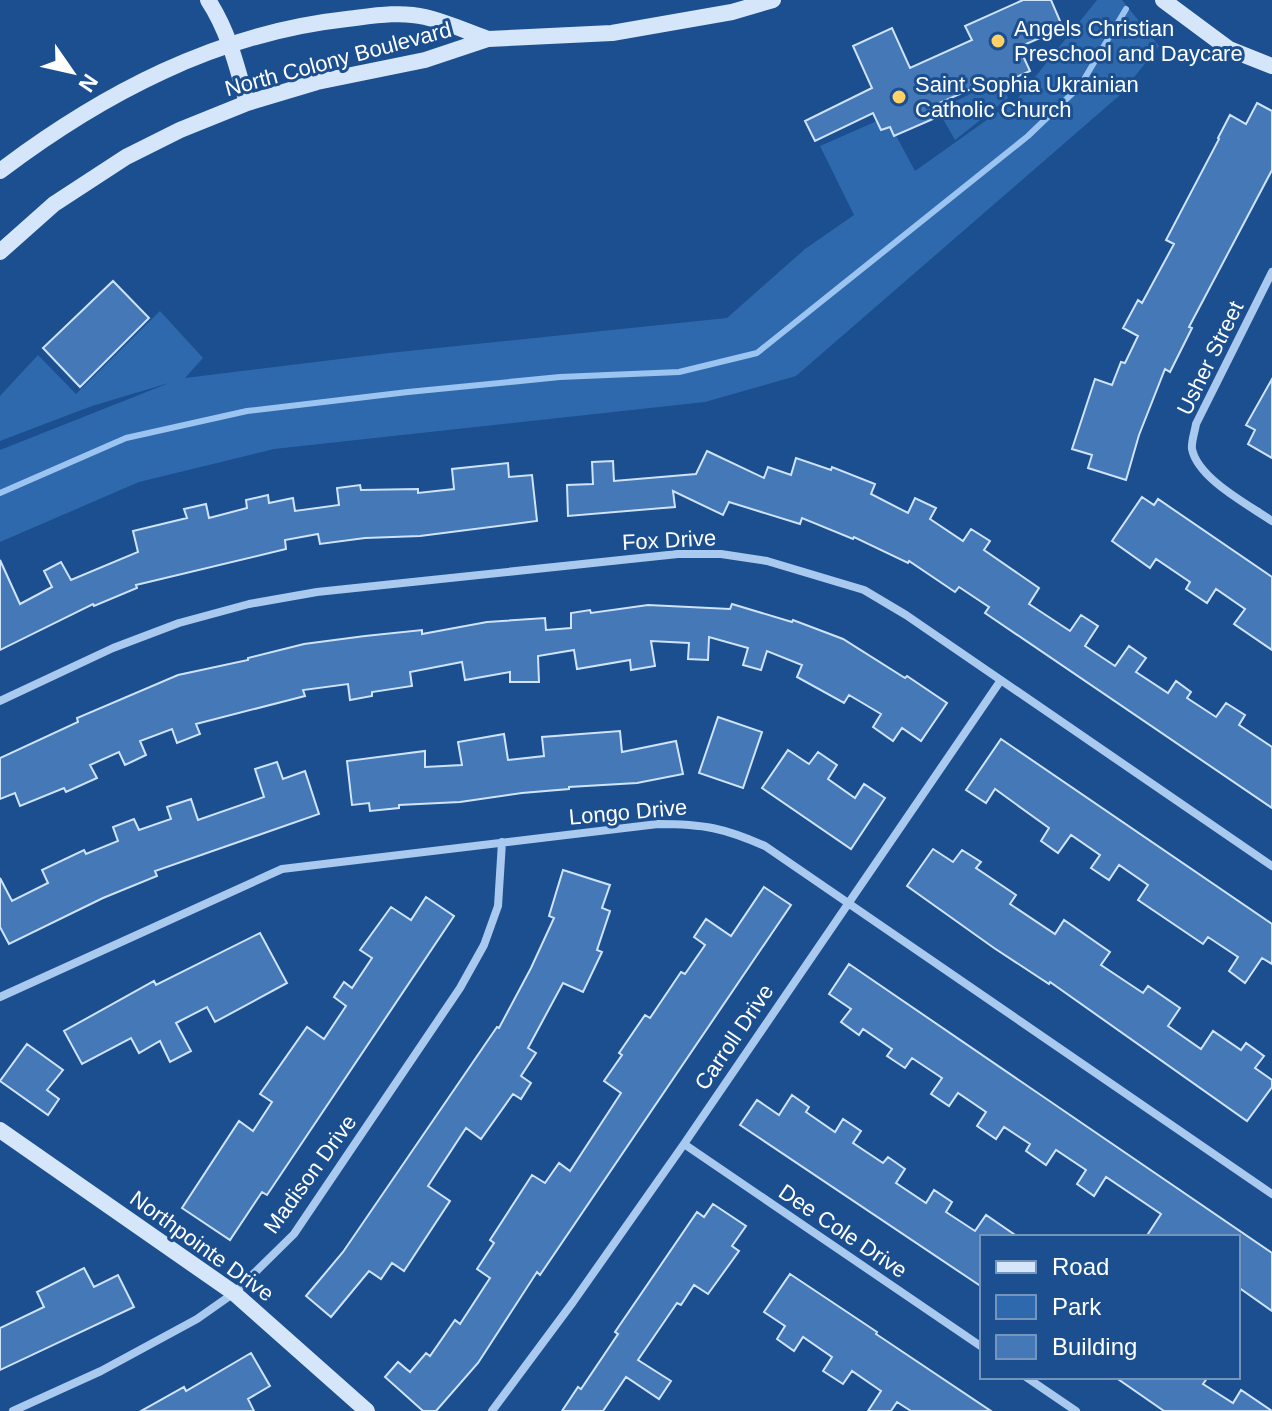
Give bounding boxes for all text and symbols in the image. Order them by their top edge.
place label: Angels Christian Preschool and Daycare [1014,16,1243,66]
street label: North Colony Boulevard [222,17,454,101]
north arrow [32,32,112,112]
marker: Angels Christian Preschool and Daycare [989,32,1007,50]
text: N [73,69,103,96]
place label: Saint Sophia Ukrainian Catholic Church [915,72,1139,122]
marker: Saint Sophia Ukrainian Catholic Church [890,88,908,106]
street label: Usher Street [1172,297,1248,419]
street label: Fox Drive [621,525,717,555]
street label: Longo Drive [568,794,688,830]
street label: Carroll Drive [689,979,779,1095]
street label: Madison Drive [259,1110,361,1238]
street label: Dee Cole Drive [774,1179,912,1283]
street label: Northpointe Drive [125,1186,279,1306]
legend [980,1235,1240,1379]
text: Road [1052,1253,1109,1280]
text: Park [1052,1293,1102,1320]
text: Building [1052,1333,1137,1360]

